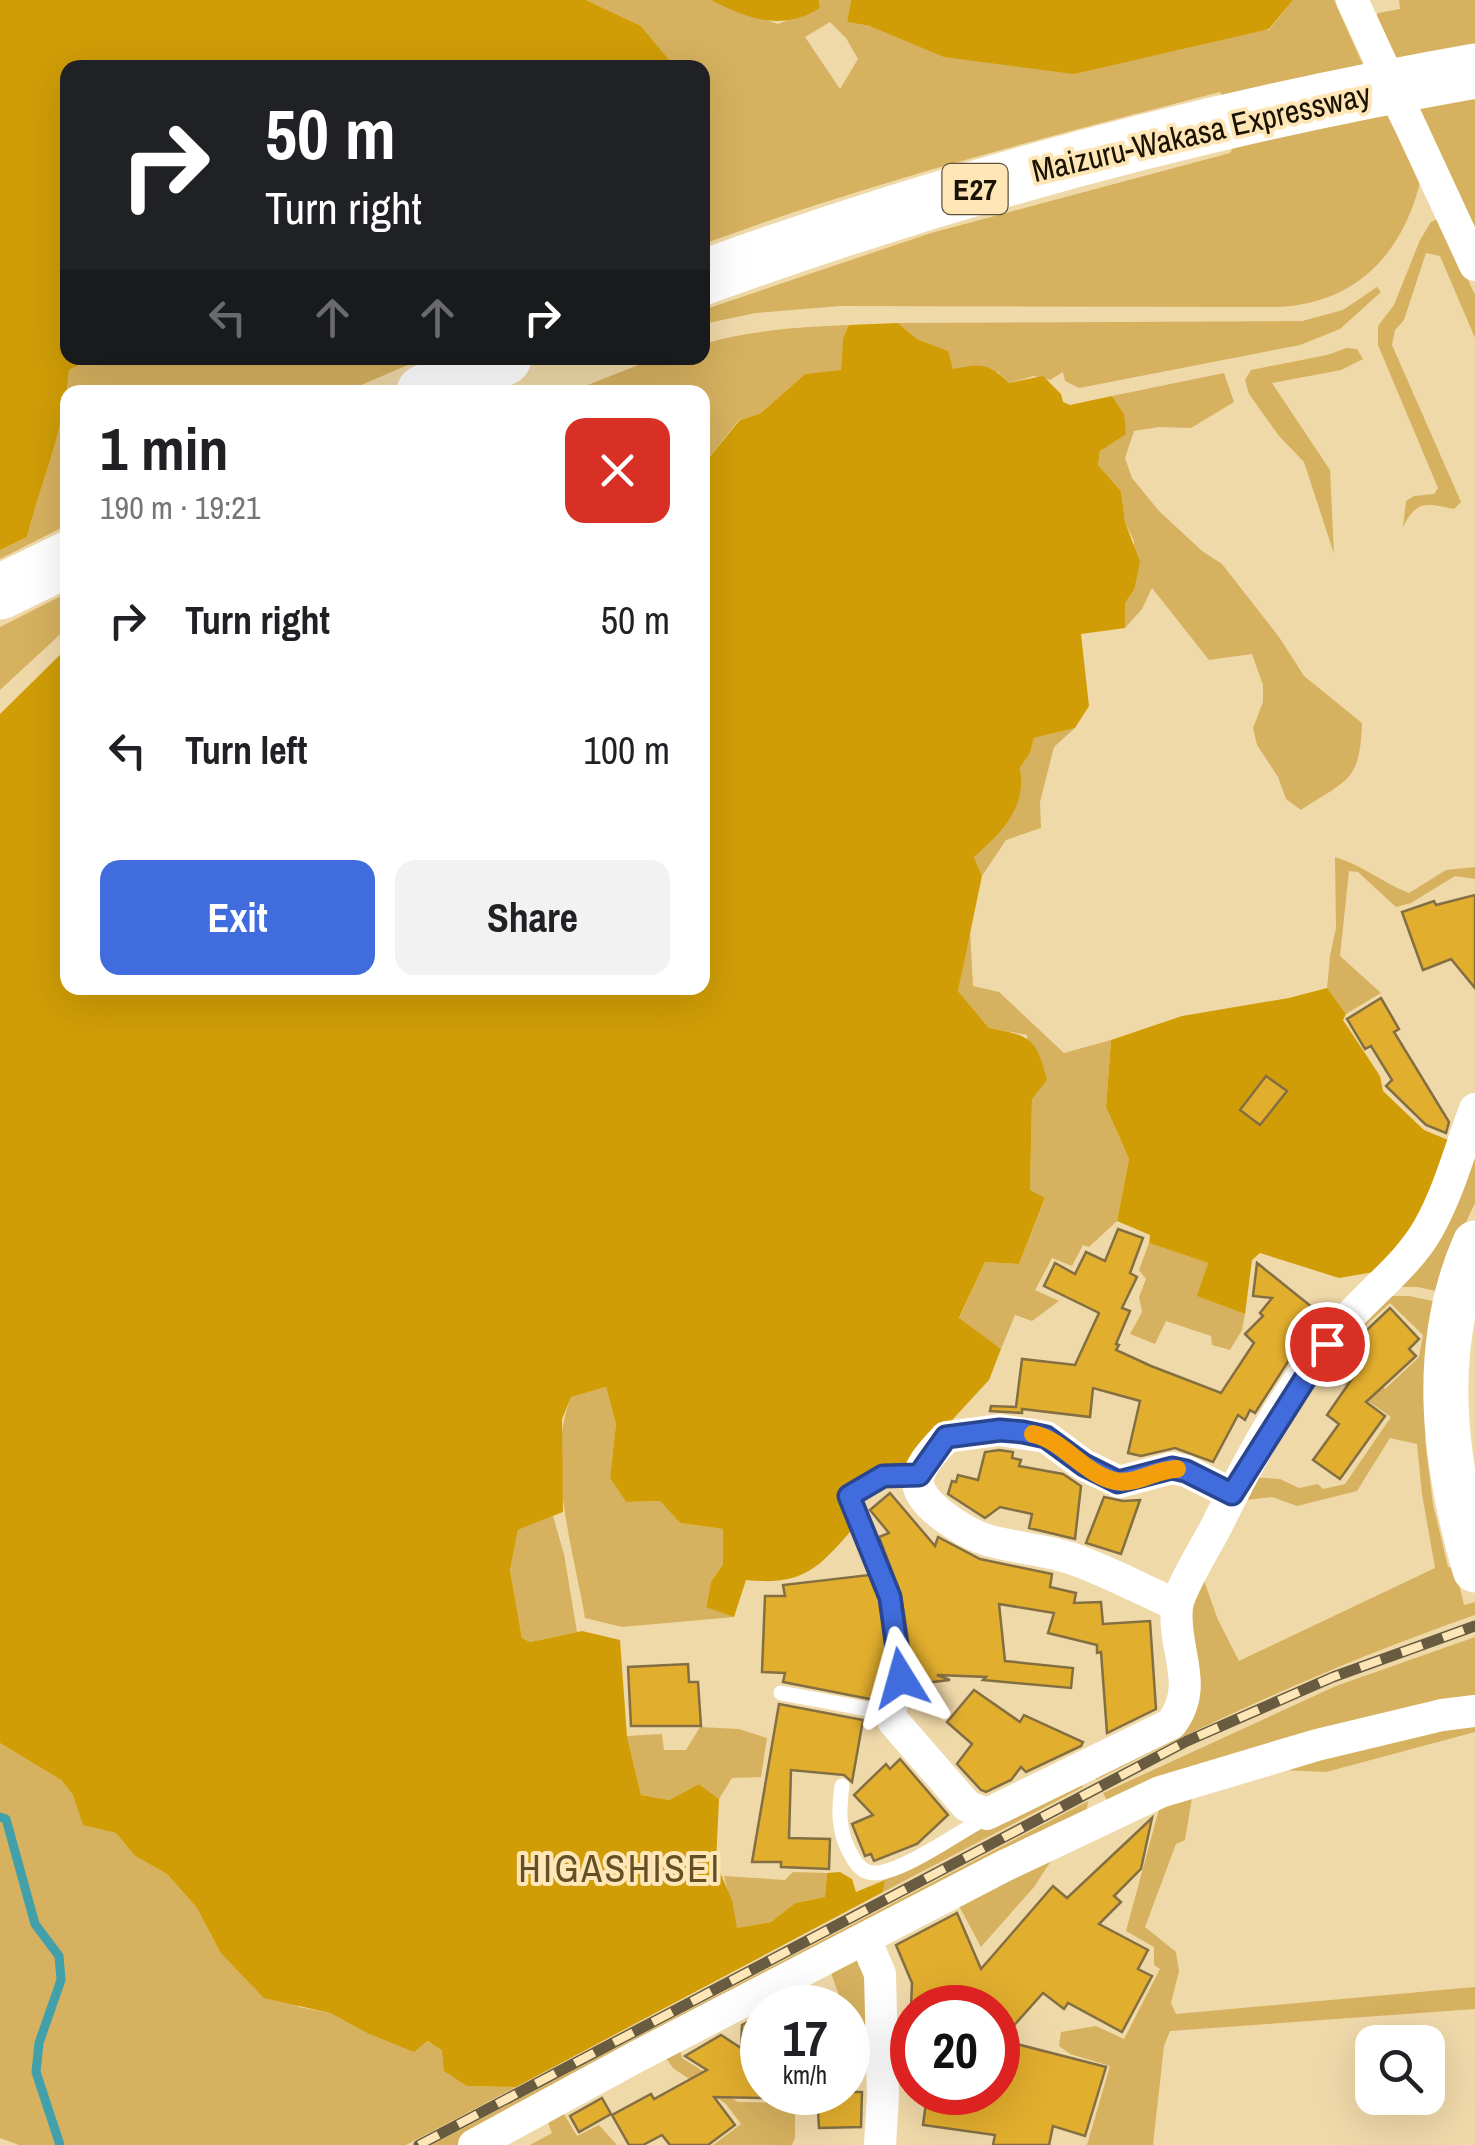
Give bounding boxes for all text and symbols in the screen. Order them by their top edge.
street label: Maizuru-Wakasa Expressway [1028,72,1374,192]
text: 50 m [265,87,396,181]
icon: right [100,100,230,230]
road number: E27 [942,164,1008,214]
text: Turn right [265,177,422,238]
icon: left [200,290,255,345]
icon: ahead [305,290,360,345]
icon: ahead [410,290,465,345]
icon: right [515,290,570,345]
text: 1 min [100,408,229,489]
button: close [565,418,670,523]
text: 190 m · 19:21 [100,486,260,529]
icon: right [100,593,155,648]
text: Turn right [185,595,330,646]
text: 50 m [601,595,670,646]
icon: left [100,723,155,778]
text: Turn left [185,725,307,776]
text: 100 m [583,725,670,776]
button: Exit [100,860,375,975]
button: Share [395,860,670,975]
pin [1285,1302,1370,1387]
icon: arrive [1300,1317,1355,1372]
position arrow [849,1626,953,1730]
district label: HIGASHISEI [518,1843,722,1894]
speed limit sign: 20 [890,1985,1020,2115]
text: 17 [782,2004,828,2072]
map controls [1355,2025,1445,2115]
button: search [1355,2025,1445,2115]
text: km/h [783,2058,827,2092]

